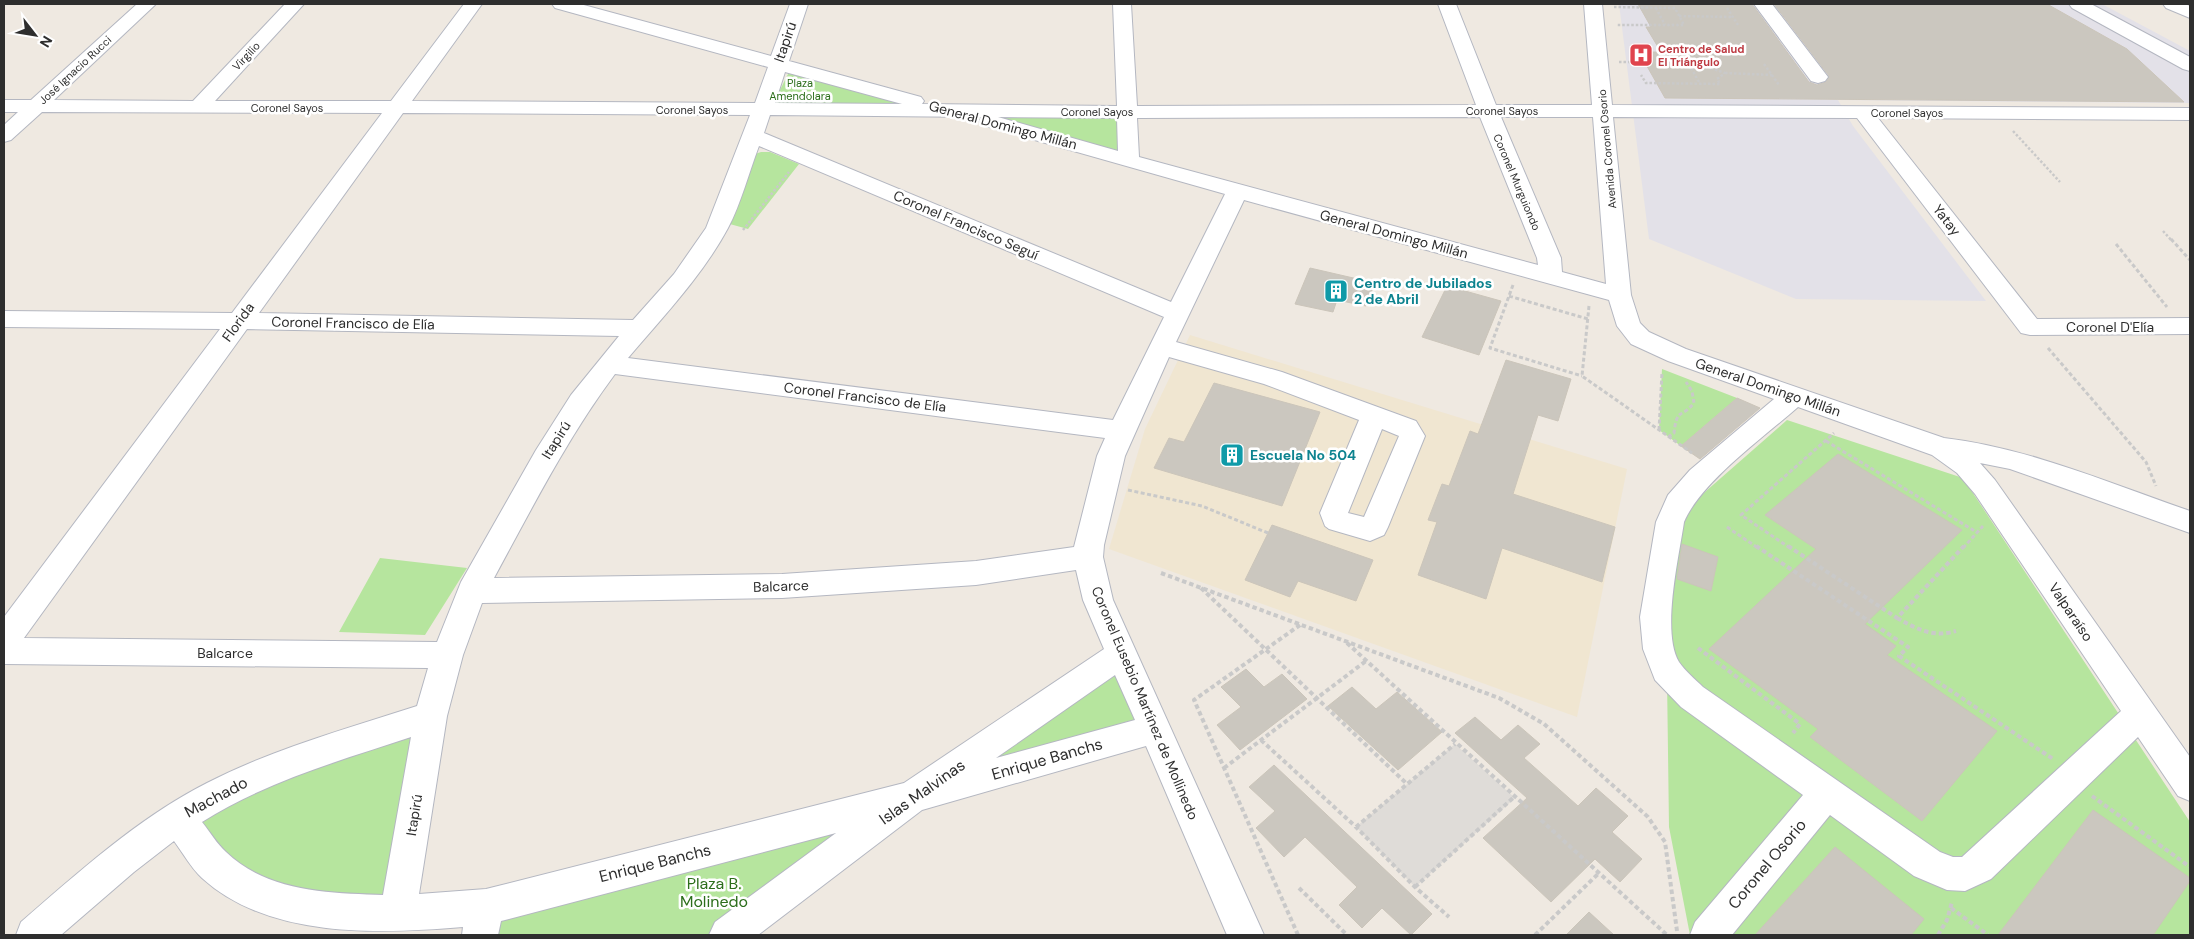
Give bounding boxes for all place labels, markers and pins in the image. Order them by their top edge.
hospital icon: Centro de Salud El Triángulo [1628,42,1654,68]
place label: Centro de Salud El Triángulo [1658,42,1744,69]
place label: Centro de Jubilados 2 de Abril [1354,274,1492,308]
building icon: Centro de Jubilados 2 de Abril [1323,278,1349,304]
building icon: Escuela No 504 [1219,442,1245,468]
place label: Escuela No 504 [1250,446,1356,464]

